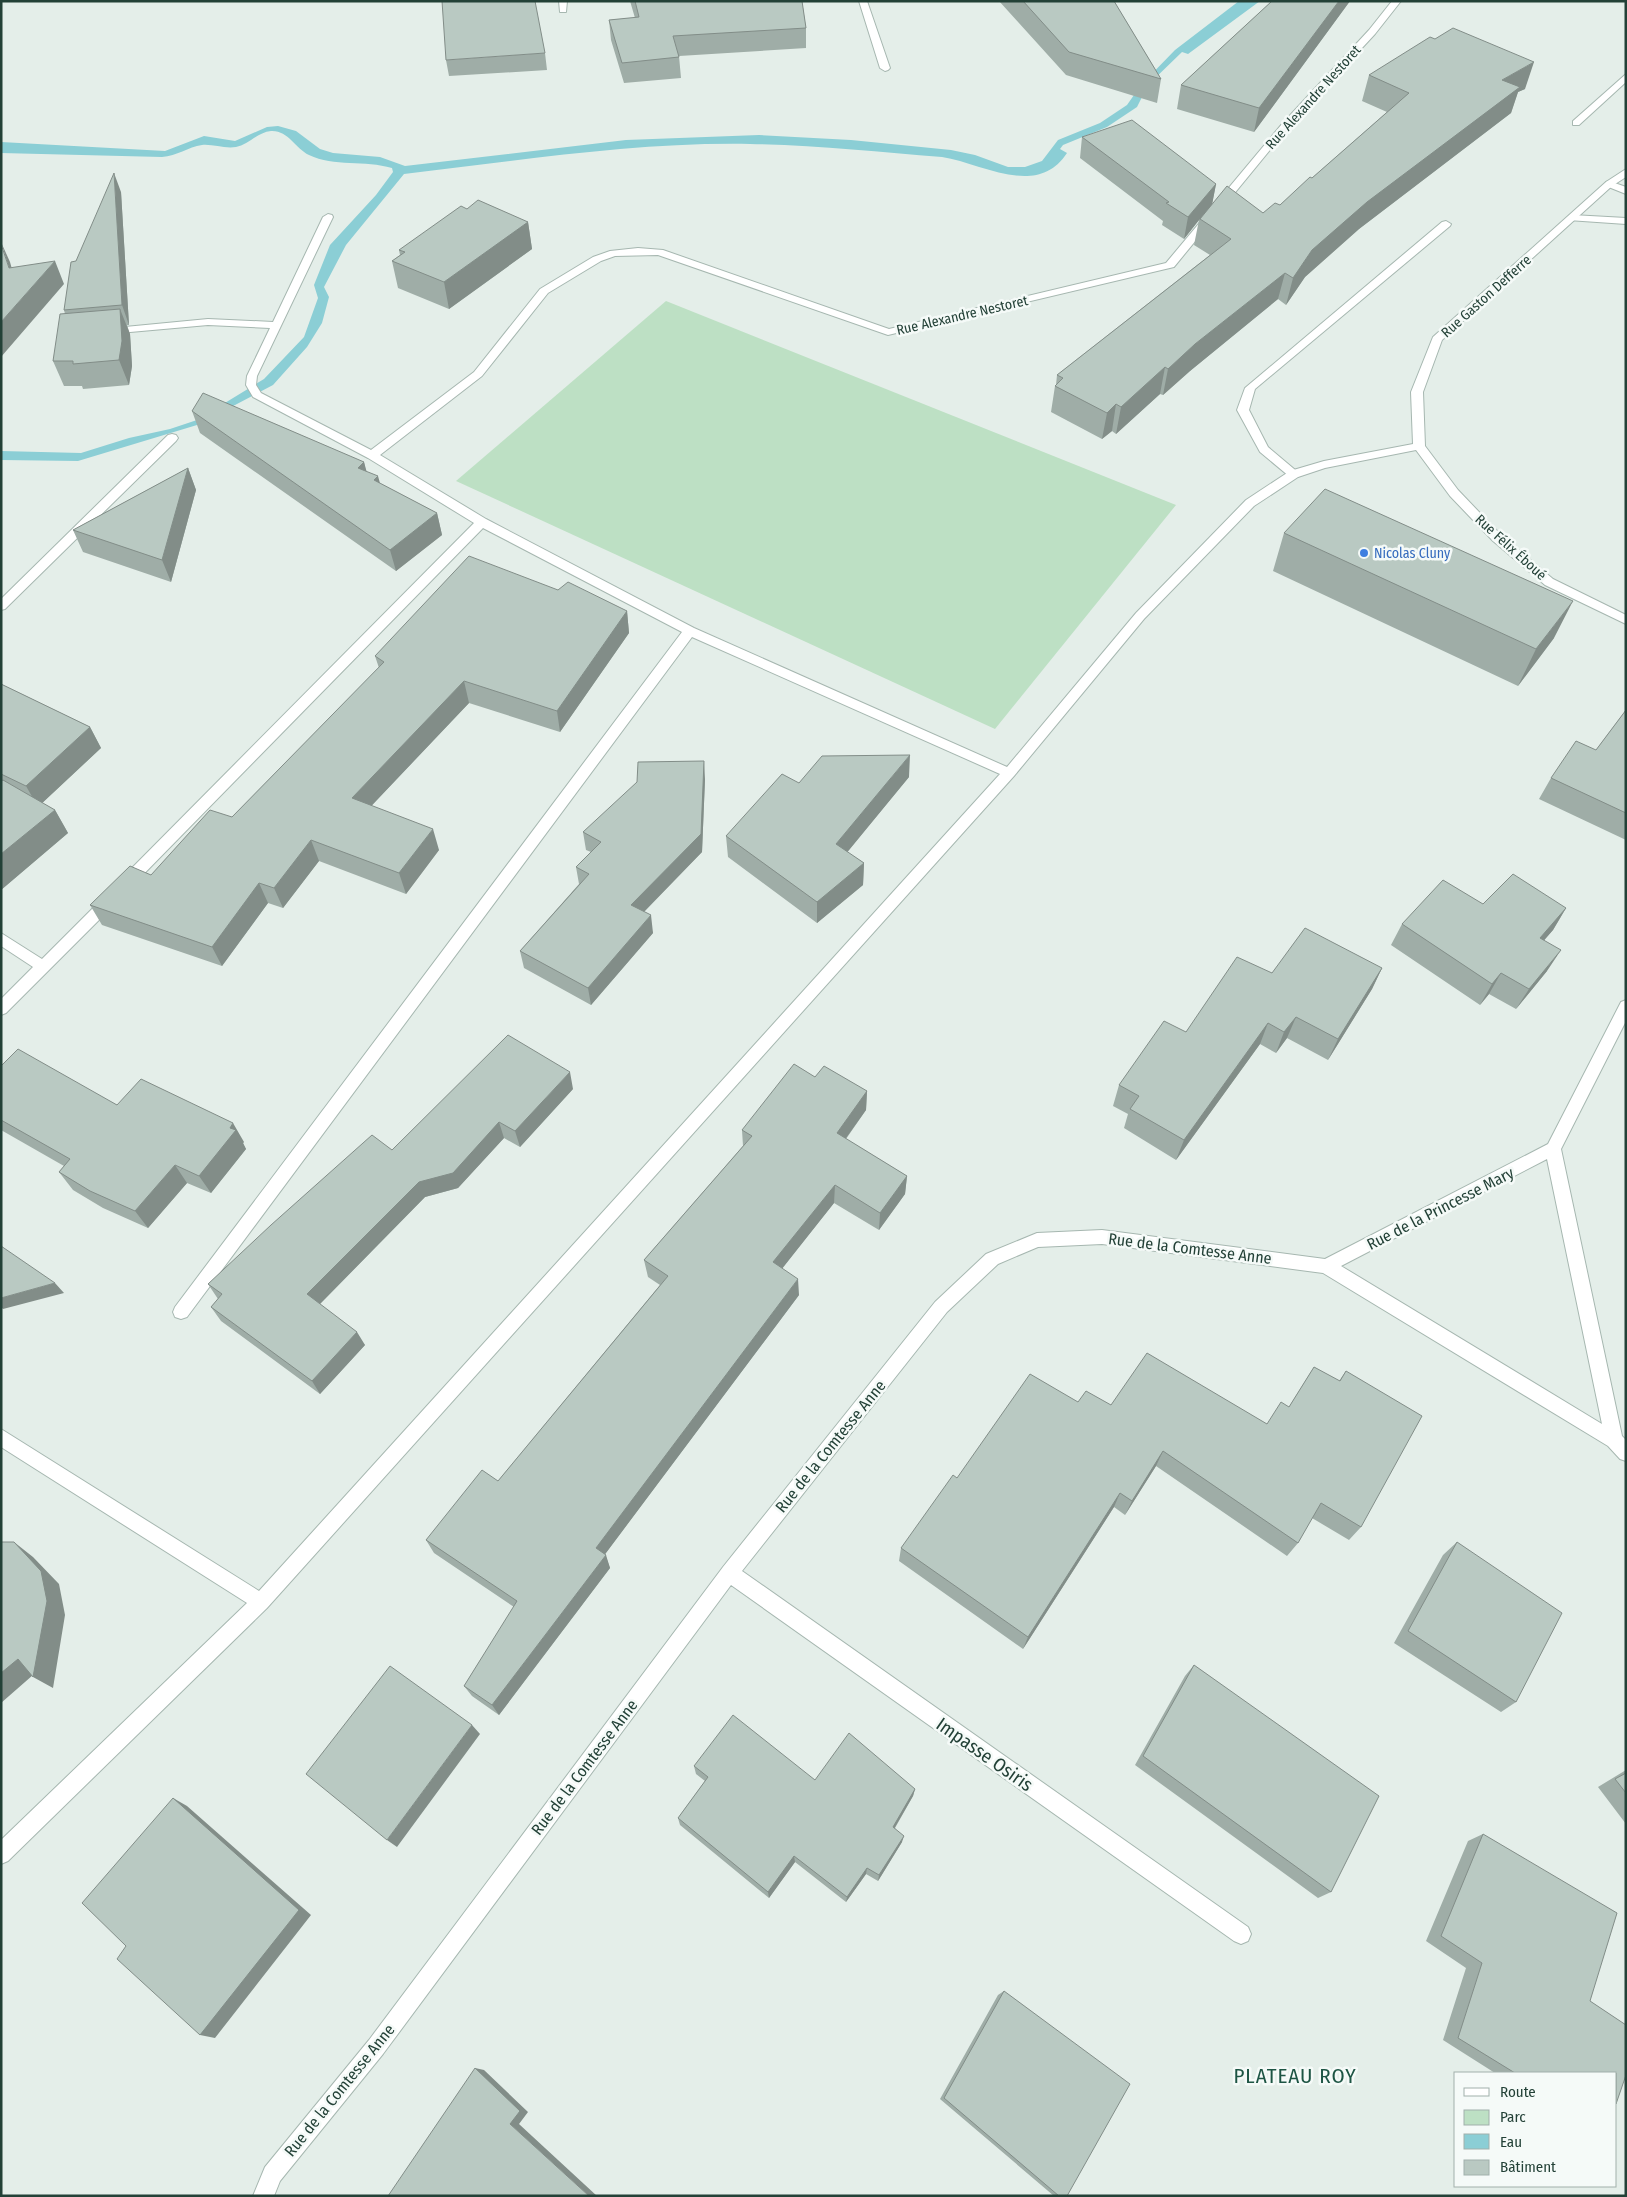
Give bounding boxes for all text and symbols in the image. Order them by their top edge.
street label: Rue Alexandre Nestoret [1262,41,1365,153]
street label: Rue Gaston Defferre [1438,252,1535,341]
street label: Rue Alexandre Nestoret [895,292,1030,339]
street label: Rue Félix Éboué [1472,510,1551,584]
place label: Nicolas Cluny [1374,545,1451,562]
marker: Nicolas Cluny [1358,547,1370,559]
street label: Rue de la Princesse Mary [1364,1163,1518,1254]
street label: Rue de la Comtesse Anne [1107,1229,1273,1268]
street label: Rue de la Comtesse Anne [771,1376,890,1516]
street label: Rue de la Comtesse Anne [527,1696,642,1839]
street label: Impasse Osiris [932,1713,1038,1796]
street label: Rue de la Comtesse Anne [280,2020,399,2160]
district label: PLATEAU ROY [1233,2063,1357,2089]
legend [1454,2072,1617,2187]
text: Route [1500,2083,1536,2101]
text: Parc [1500,2108,1526,2126]
text: Eau [1500,2133,1522,2151]
text: Bâtiment [1500,2158,1556,2176]

